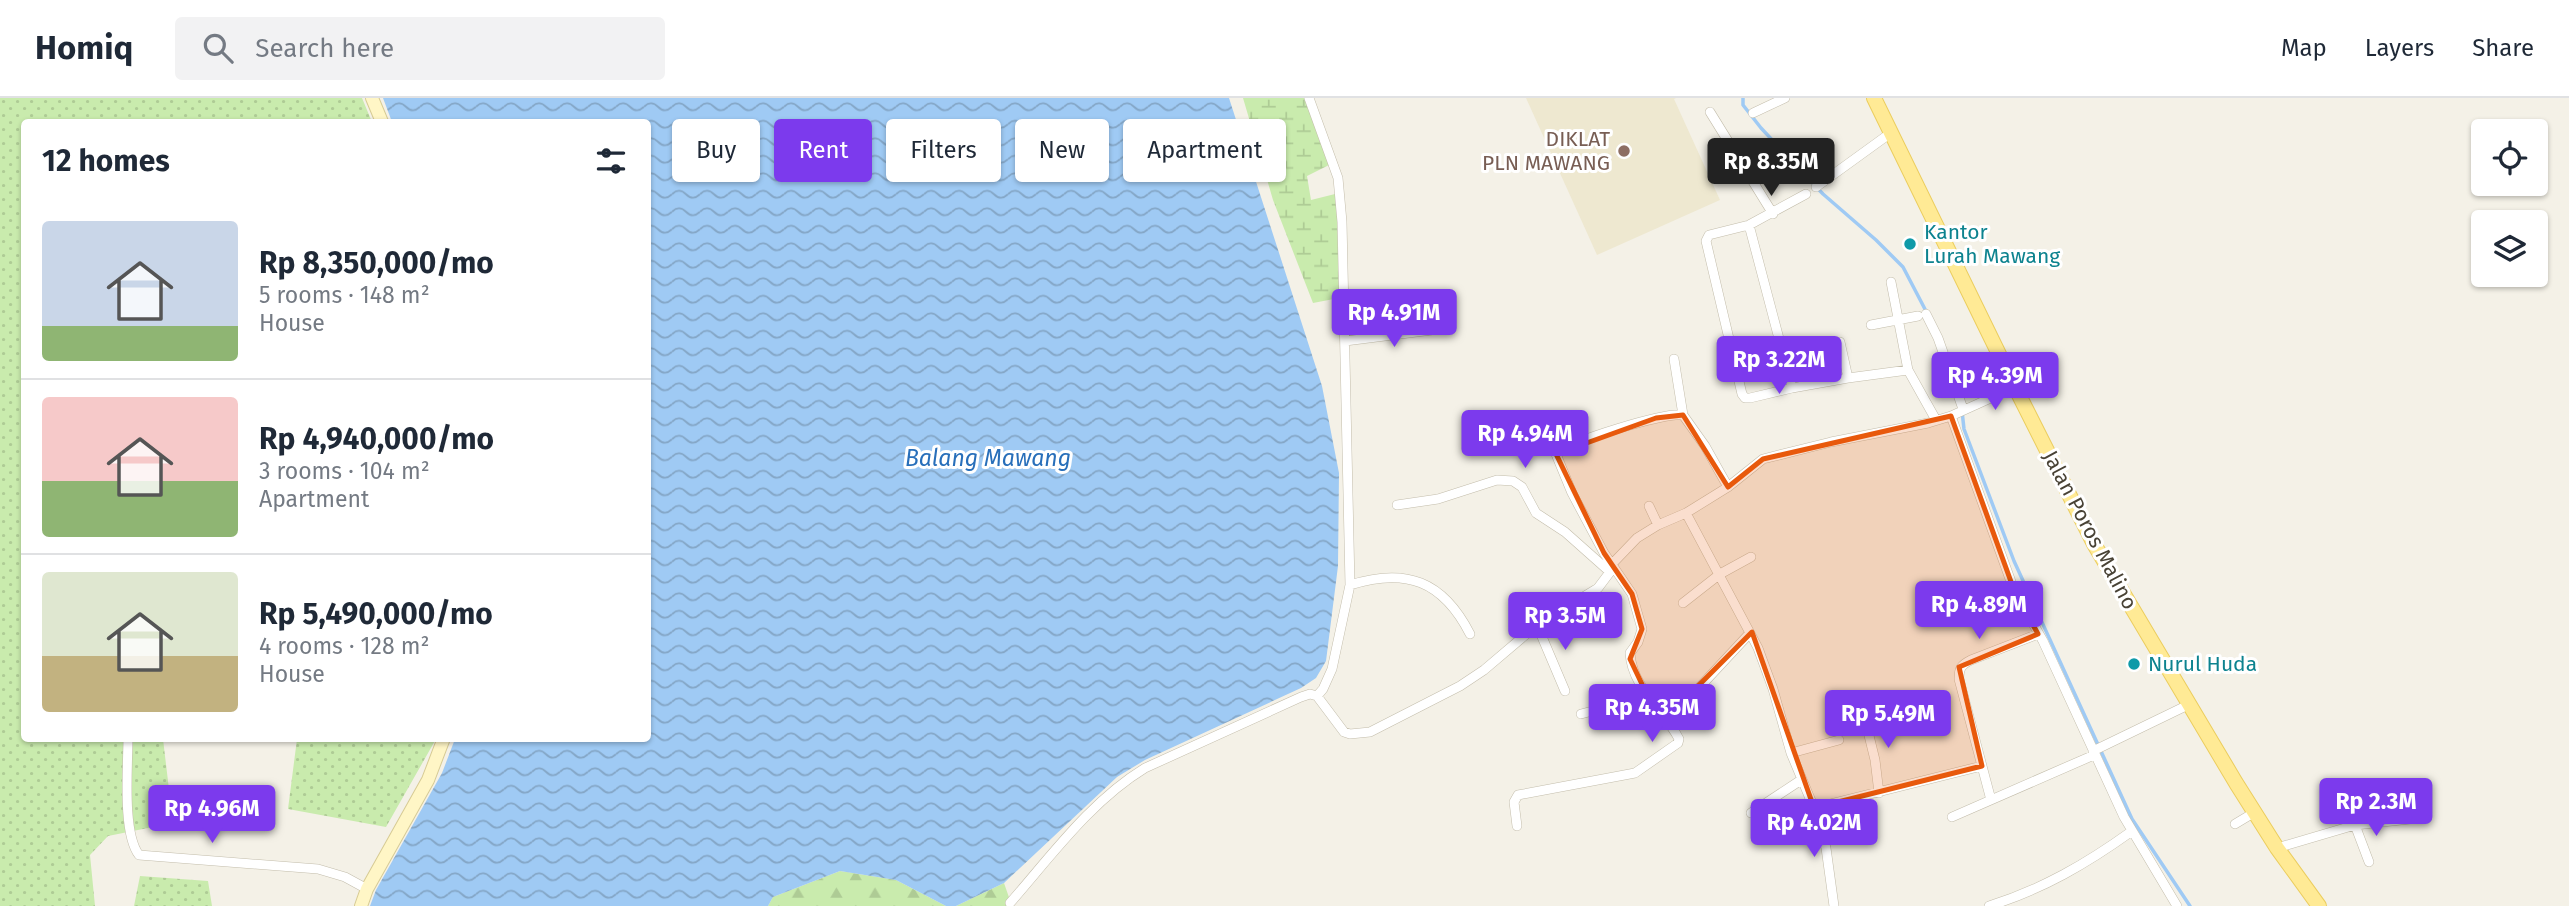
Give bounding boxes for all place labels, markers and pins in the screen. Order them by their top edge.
place label: DIKLAT PLN MAWANG [1482,126,1610,176]
pin: Rp 8.35M [1699,139,1843,198]
marker: DIKLAT PLN MAWANG [1616,143,1632,159]
place label: Kantor Lurah Mawang [1924,219,2060,269]
marker: Kantor Lurah Mawang [1902,236,1918,252]
pin: Rp 4.91M [1322,289,1466,349]
pin: Rp 3.22M [1707,336,1851,396]
pin: Rp 4.39M [1923,352,2067,412]
pin: Rp 4.94M [1453,410,1597,470]
pin: Rp 4.89M [1907,582,2051,641]
pin: Rp 3.5M [1500,592,1630,652]
place label: Nurul Huda [2148,651,2257,677]
marker: Nurul Huda [2126,656,2142,672]
pin: Rp 4.35M [1580,684,1724,744]
pin: Rp 5.49M [1816,690,1960,750]
pin: Rp 2.3M [2311,778,2441,838]
pin: Rp 4.96M [140,786,284,845]
pin: Rp 4.02M [1742,800,1886,859]

